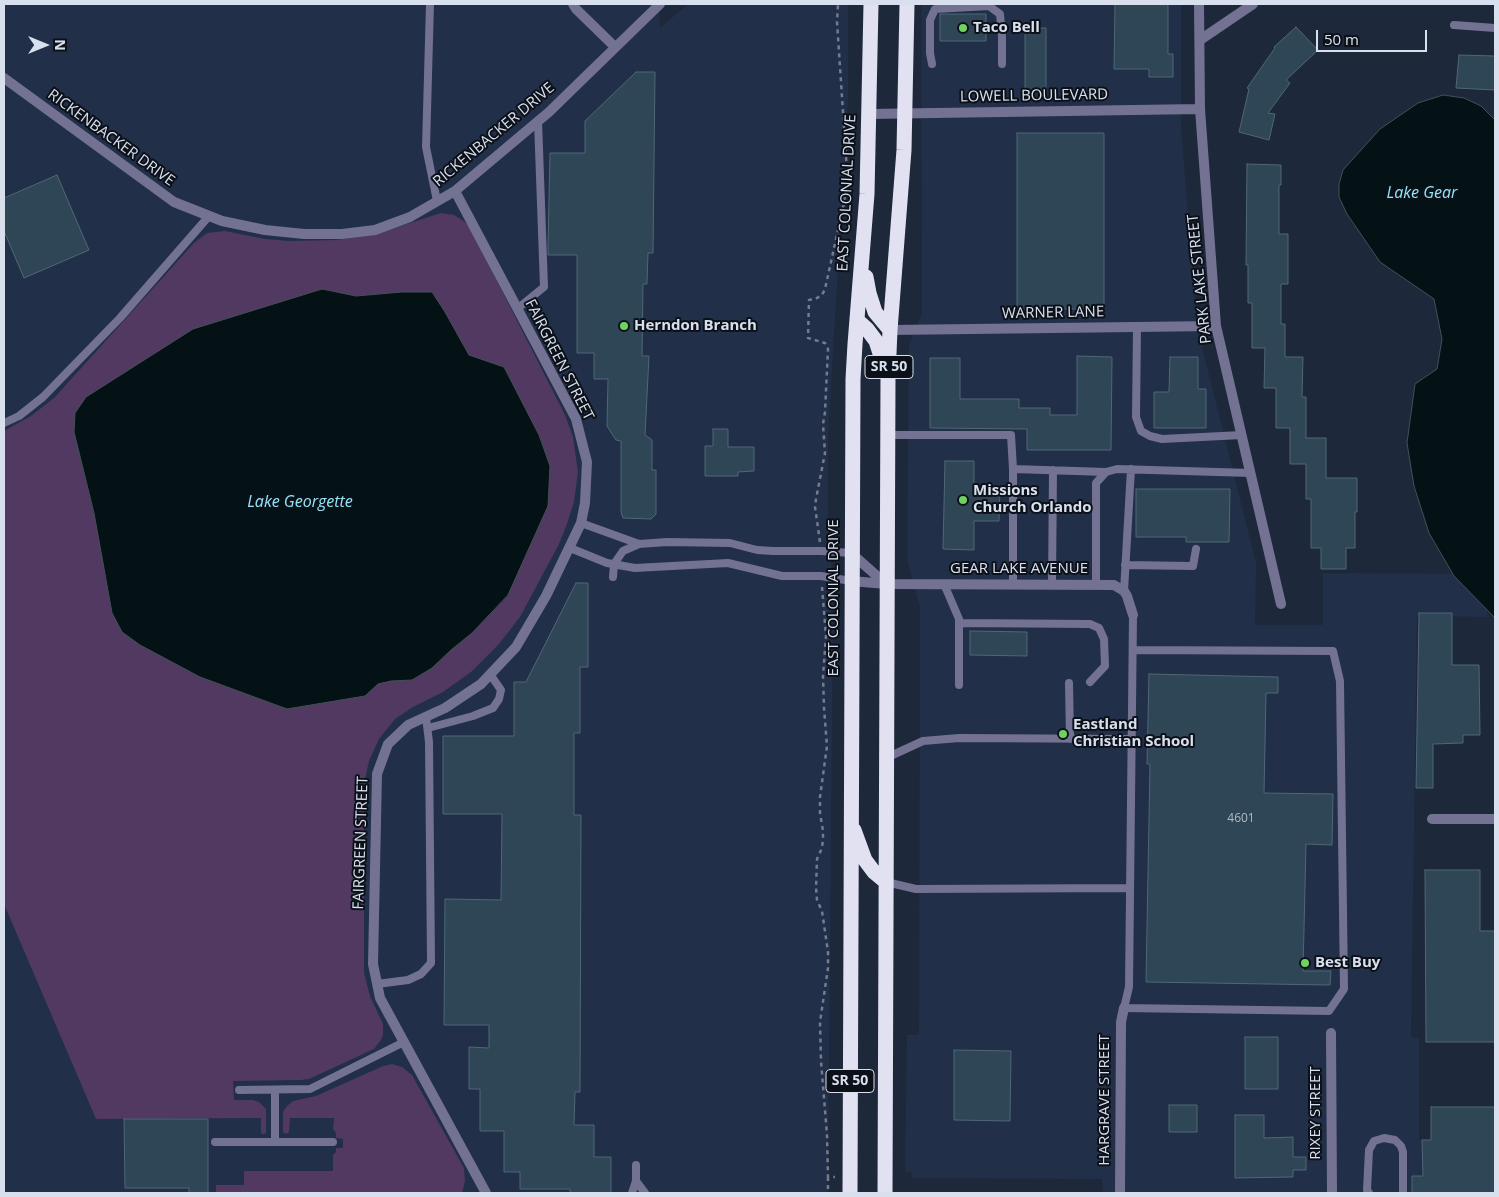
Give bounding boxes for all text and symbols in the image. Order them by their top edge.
place label: Taco Bell [973,19,1040,37]
north arrow [20,20,70,70]
scale bar [1319,20,1430,52]
marker: Taco Bell [957,22,969,34]
text: 50 m [1324,29,1359,49]
text: N [51,39,70,51]
street label: RICKENBACKER DRIVE [430,79,558,191]
street label: RICKENBACKER DRIVE [44,86,178,190]
street label: LOWELL BOULEVARD [960,86,1108,106]
street label: EAST COLONIAL DRIVE [834,114,860,272]
water label: Lake Gear [1387,183,1457,203]
street label: PARK LAKE STREET [1184,213,1216,345]
street label: FAIRGREEN STREET [521,296,597,424]
street label: WARNER LANE [1002,303,1104,323]
place label: Herndon Branch [634,317,757,335]
marker: Herndon Branch [618,320,630,332]
road number: SR 50 [865,356,913,378]
place label: Missions Church Orlando [973,482,1092,517]
water label: Lake Georgette [247,492,353,512]
marker: Missions Church Orlando [957,494,969,506]
street label: EAST COLONIAL DRIVE [825,519,843,677]
street label: GEAR LAKE AVENUE [950,560,1088,578]
place label: Eastland Christian School [1073,716,1194,751]
marker: Eastland Christian School [1057,728,1069,740]
street label: FAIRGREEN STREET [350,776,372,910]
house number: 4601 [1227,812,1255,826]
place label: Best Buy [1315,954,1380,972]
marker: Best Buy [1299,957,1311,969]
street label: HARGRAVE STREET [1096,1034,1114,1166]
street label: RIXEY STREET [1307,1066,1325,1160]
road number: SR 50 [826,1070,874,1092]

